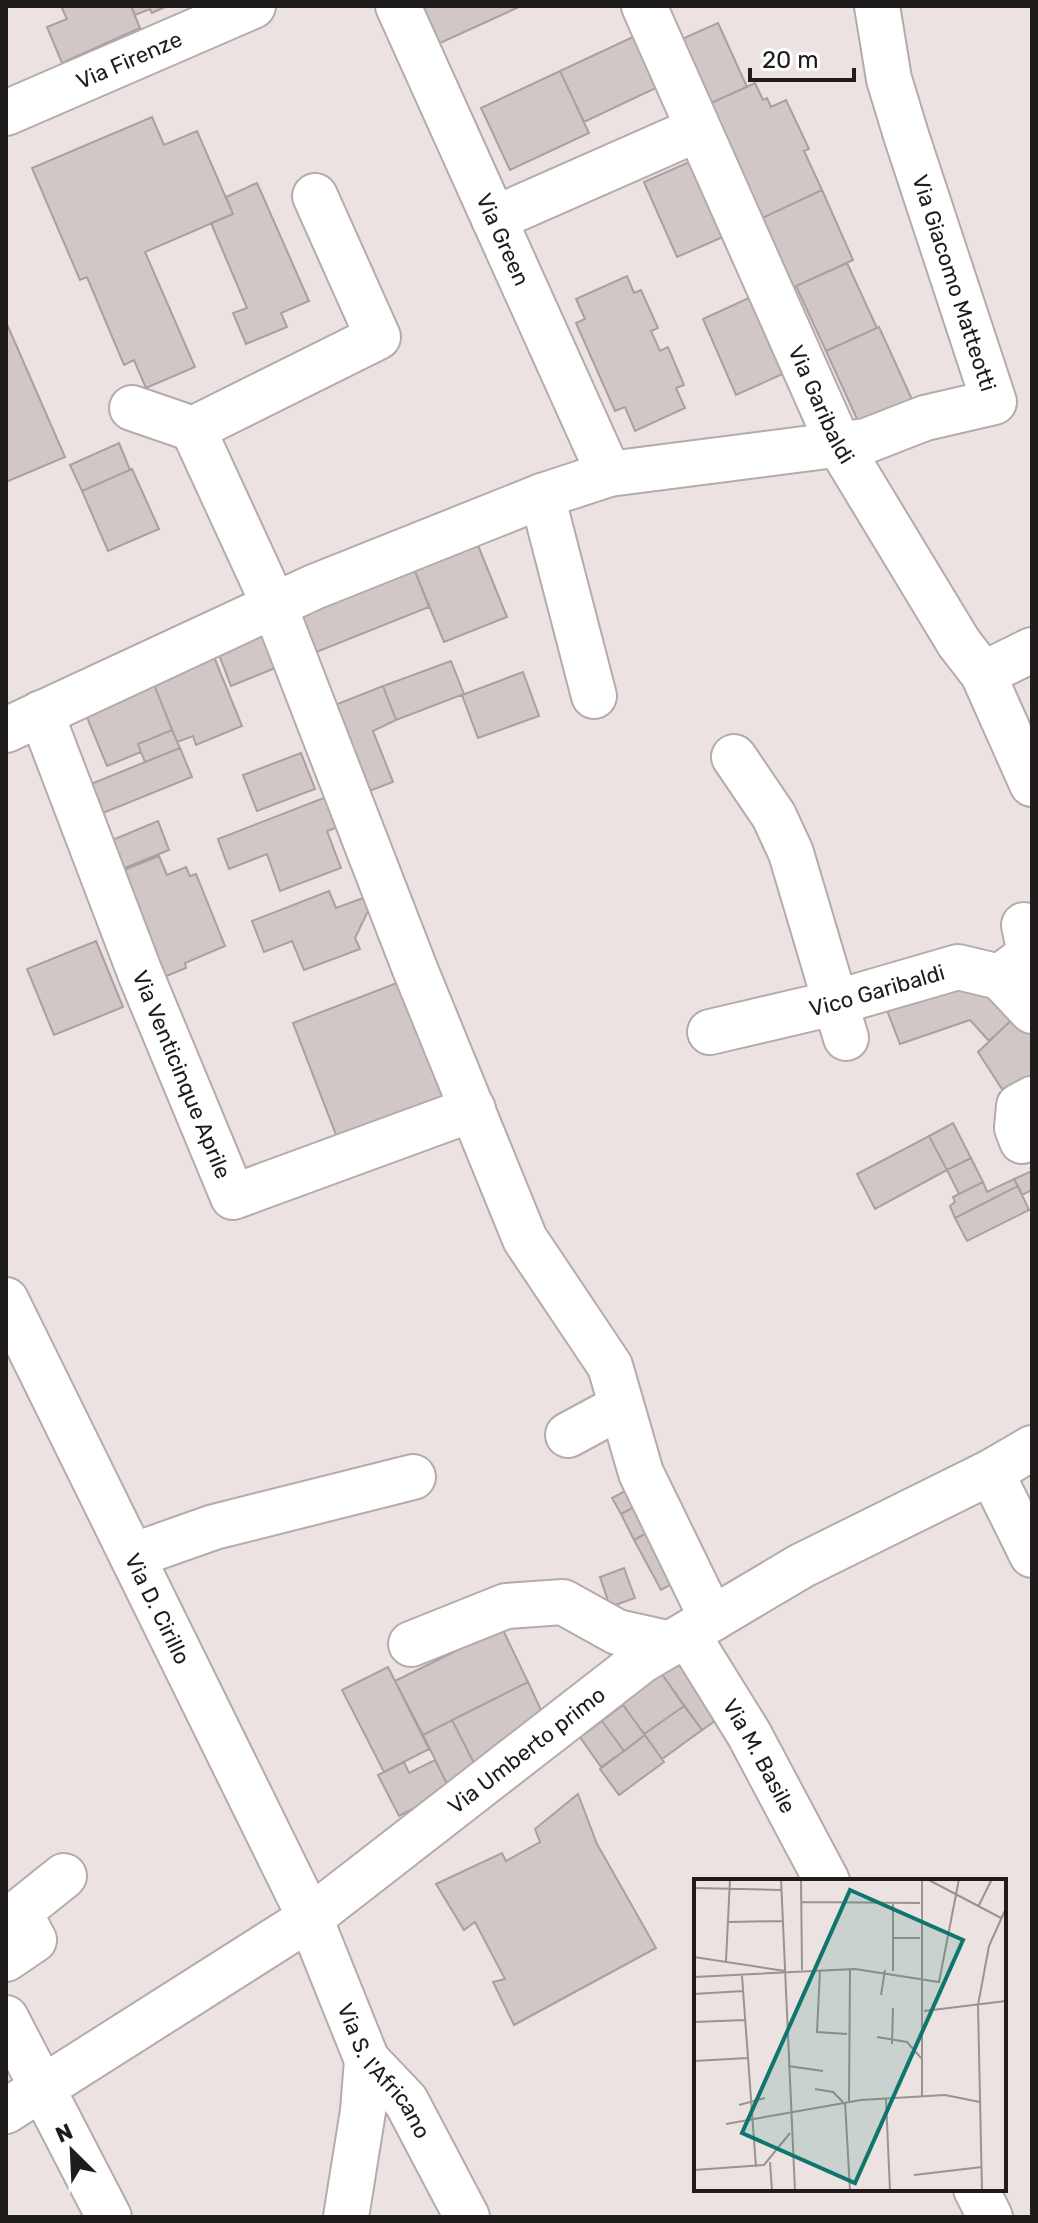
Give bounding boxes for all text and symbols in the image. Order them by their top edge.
street label: Via Firenze [72,25,186,95]
scale bar [750,32,854,82]
text: 20 m [762,46,819,74]
street label: Via Giacomo Matteotti [906,171,1002,395]
street label: Via Green [471,189,536,290]
street label: Via Garibaldi [783,341,861,468]
street label: Vico Garibaldi [806,958,948,1022]
street label: Via Venticinque Aprile [127,966,237,1183]
street label: Via D. Cirillo [119,1549,196,1668]
street label: Via Umberto primo [442,1681,610,1819]
street label: Via M. Basile [717,1694,802,1818]
inset map [694,1879,1006,2191]
street label: Via S. l'Africano [332,1999,437,2143]
north arrow [32,2111,112,2191]
text: N [51,2118,77,2149]

